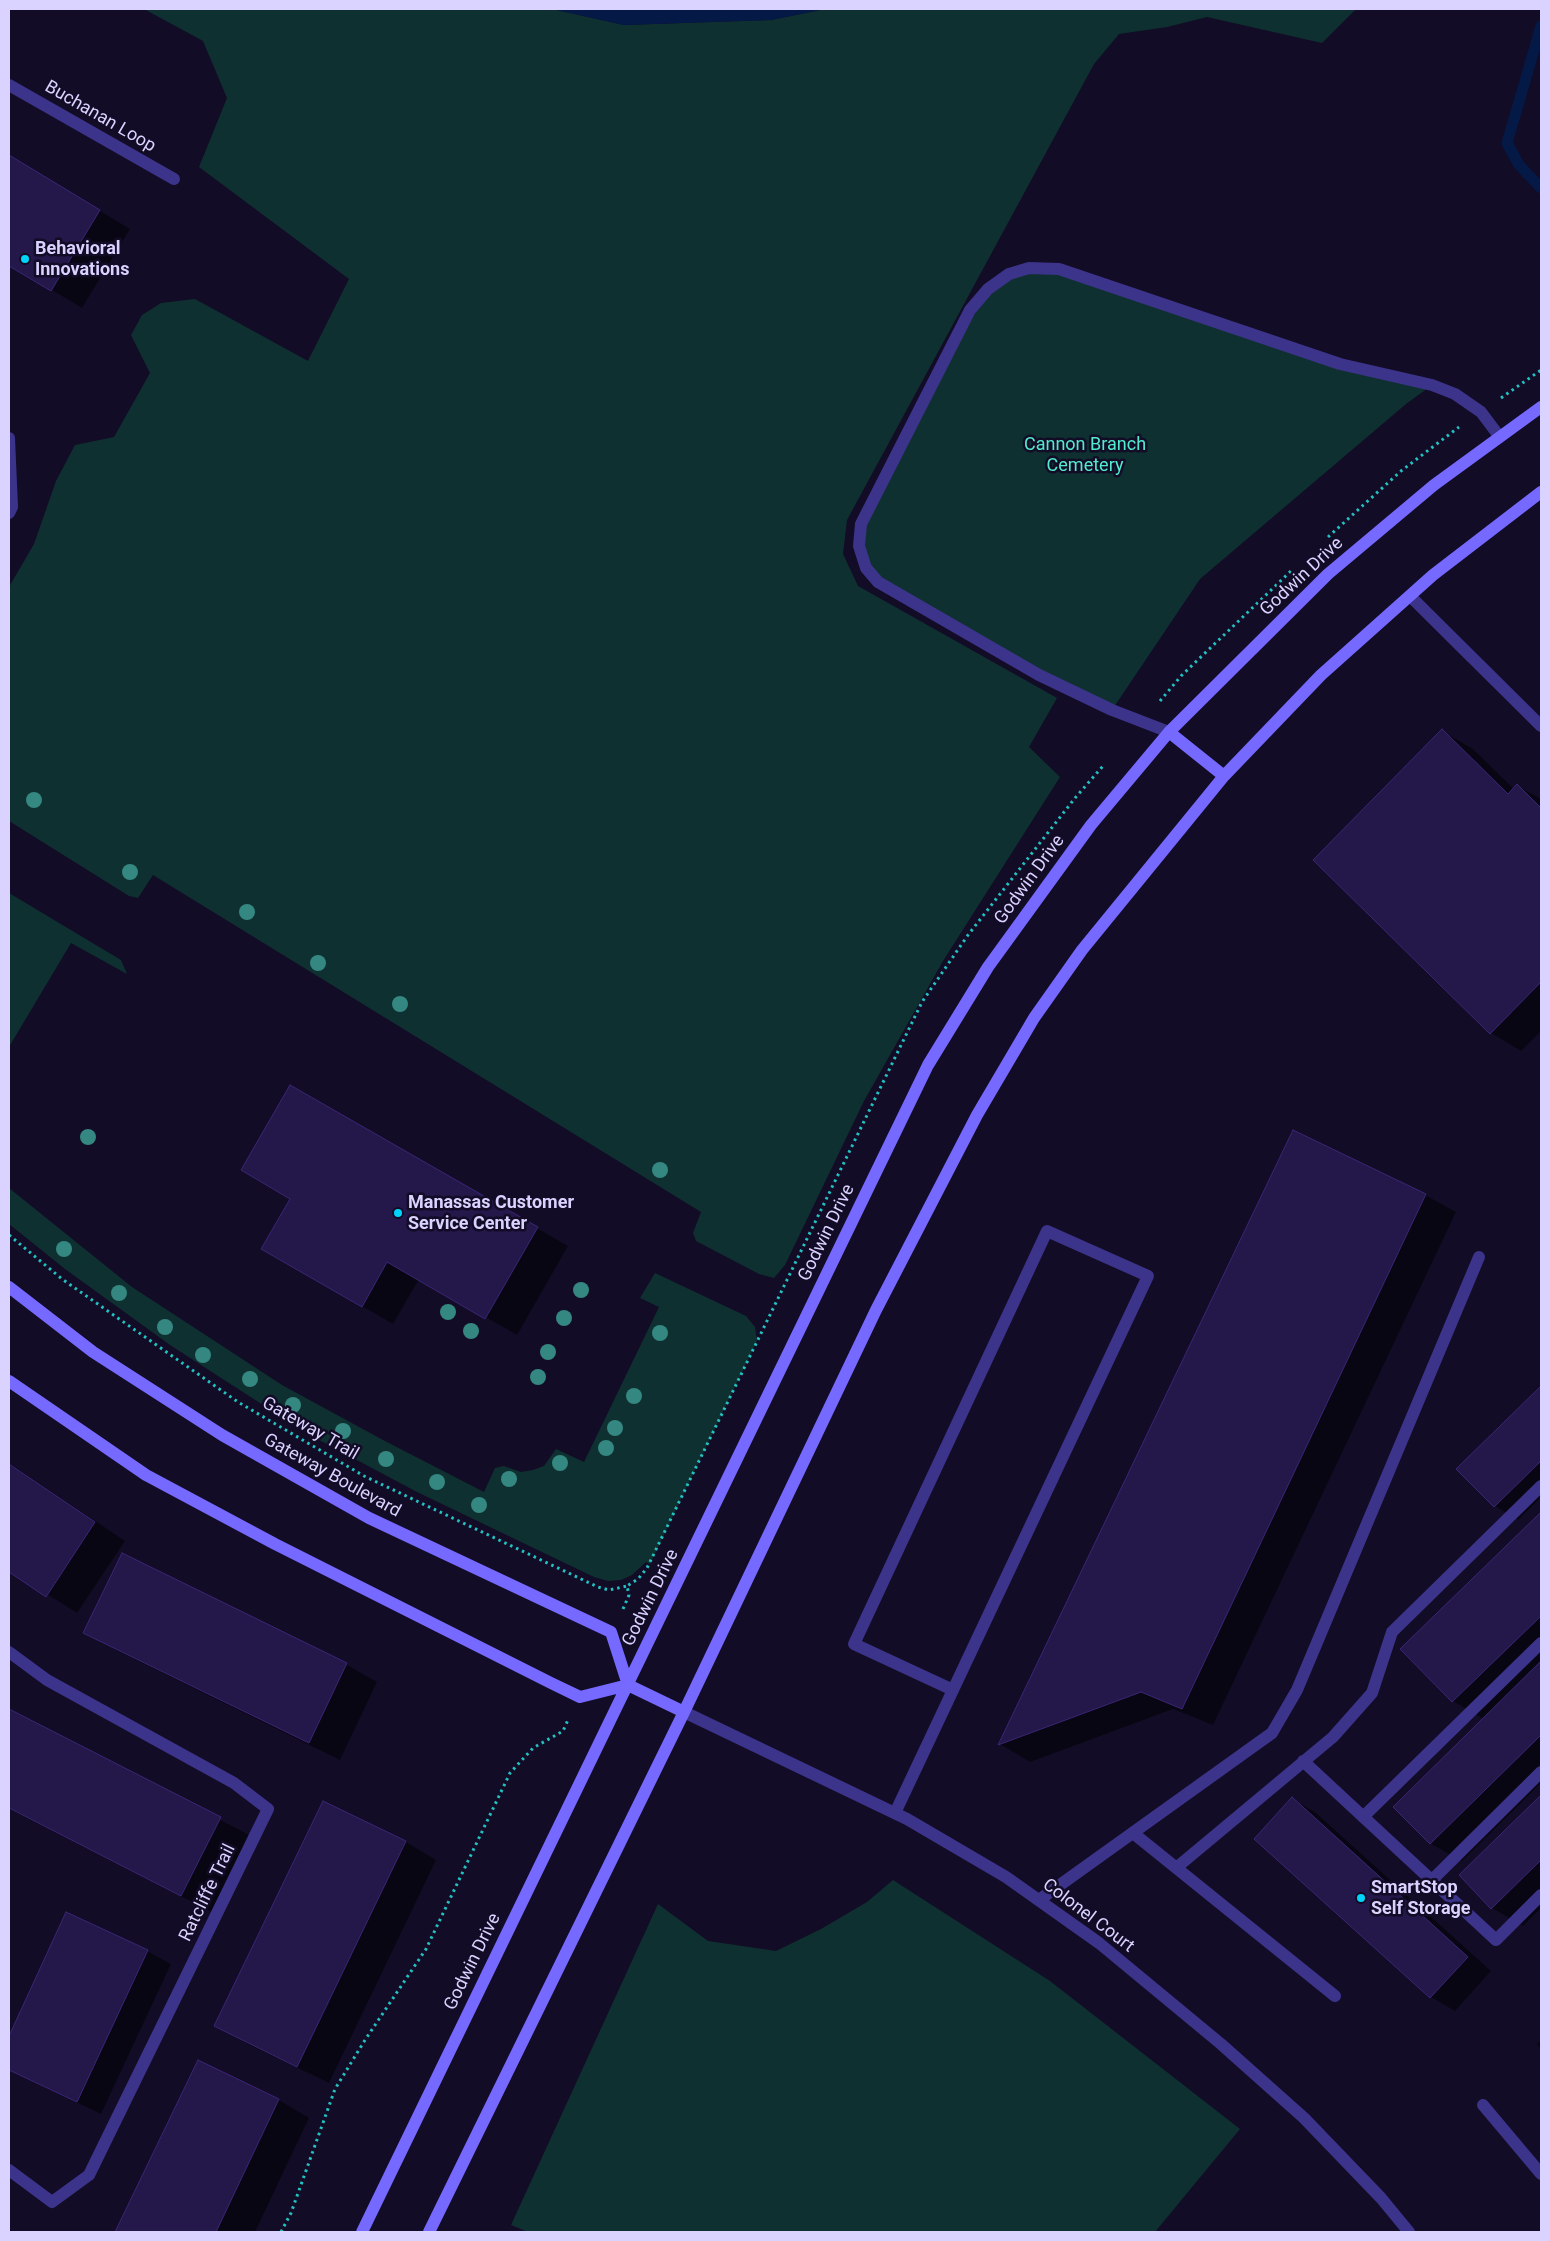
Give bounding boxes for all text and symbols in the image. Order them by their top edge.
street label: Buchanan Loop [41,76,159,158]
place label: Behavioral Innovations [35,238,129,280]
marker: Behavioral Innovations [19,253,31,265]
park label: Cannon Branch Cemetery [1024,434,1146,476]
street label: Godwin Drive [1256,533,1348,621]
street label: Godwin Drive [990,831,1070,929]
street label: Godwin Drive [794,1181,860,1285]
place label: Manassas Customer Service Center [408,1192,574,1234]
marker: Manassas Customer Service Center [392,1207,404,1219]
street label: Gateway Trail [258,1393,362,1465]
street label: Gateway Boulevard [260,1429,404,1523]
street label: Godwin Drive [618,1546,684,1650]
street label: Ratcliffe Trail [175,1841,241,1945]
street label: Colonel Court [1038,1874,1138,1958]
place label: SmartStop Self Storage [1371,1877,1471,1920]
marker: SmartStop Self Storage [1355,1892,1367,1904]
street label: Godwin Drive [440,1910,506,2014]

